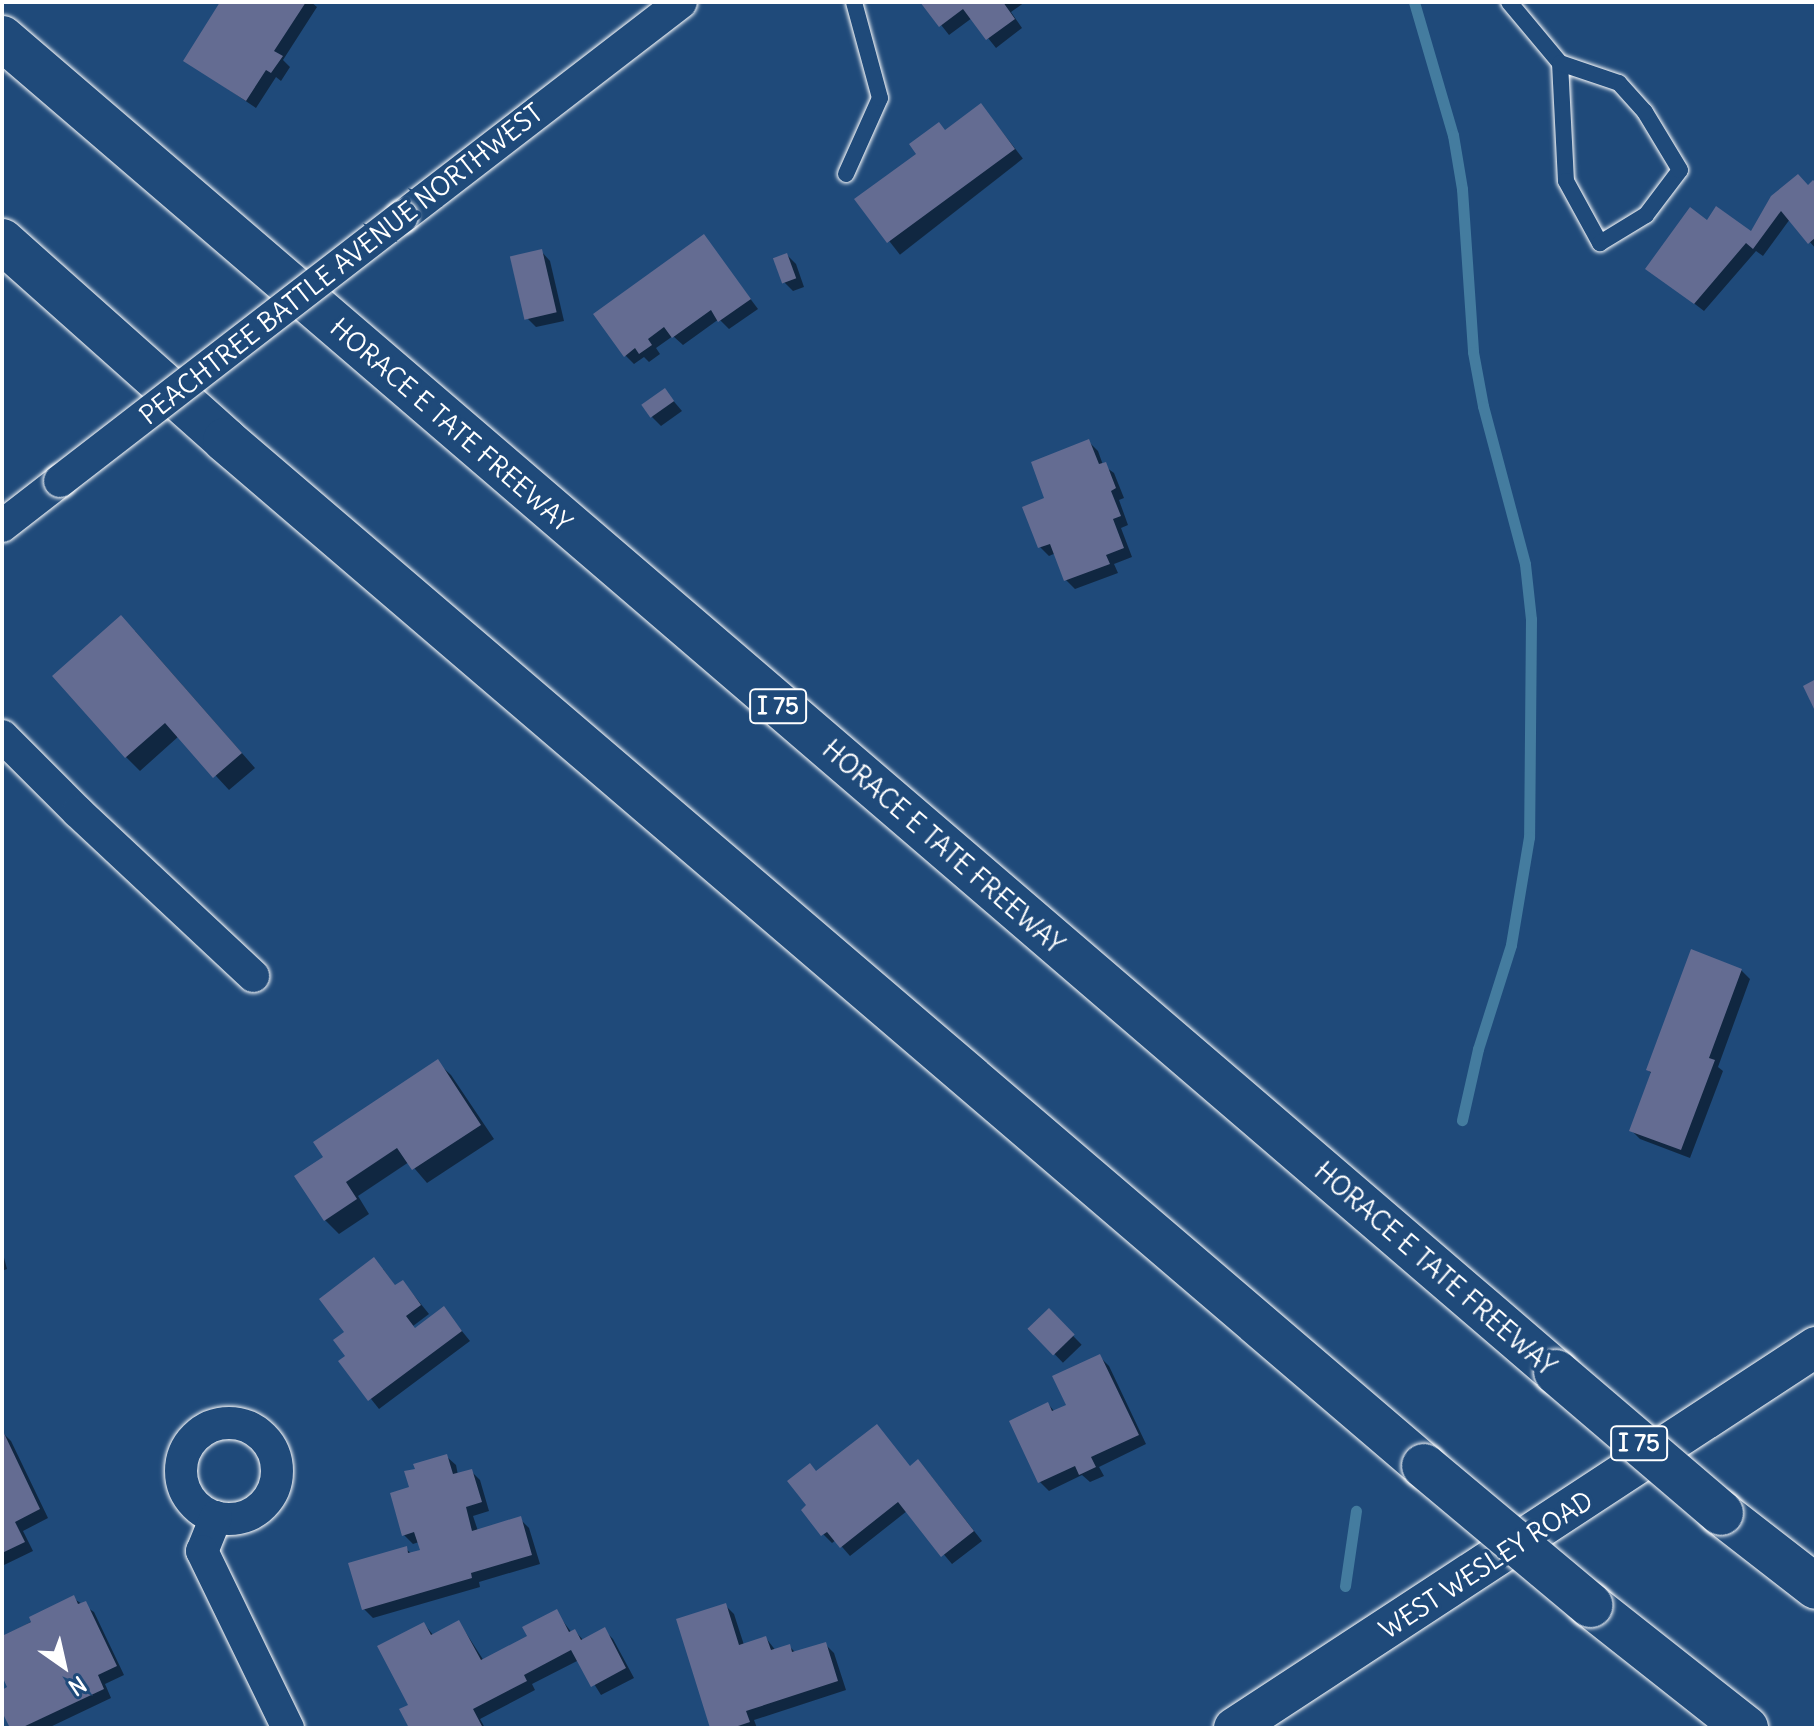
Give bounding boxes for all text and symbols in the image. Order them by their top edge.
street label: PEACHTREE BATTLE AVENUE NORTHWEST [133,97,549,431]
street label: HORACE E TATE FREEWAY [324,312,578,538]
road number: I 75 [748,686,808,726]
street label: HORACE E TATE FREEWAY [816,734,1070,960]
street label: HORACE E TATE FREEWAY [1308,1156,1562,1382]
road number: I 75 [1609,1423,1669,1463]
street label: WEST WESLEY ROAD [1374,1484,1598,1646]
north arrow [24,1626,104,1706]
text: N [63,1670,92,1702]

